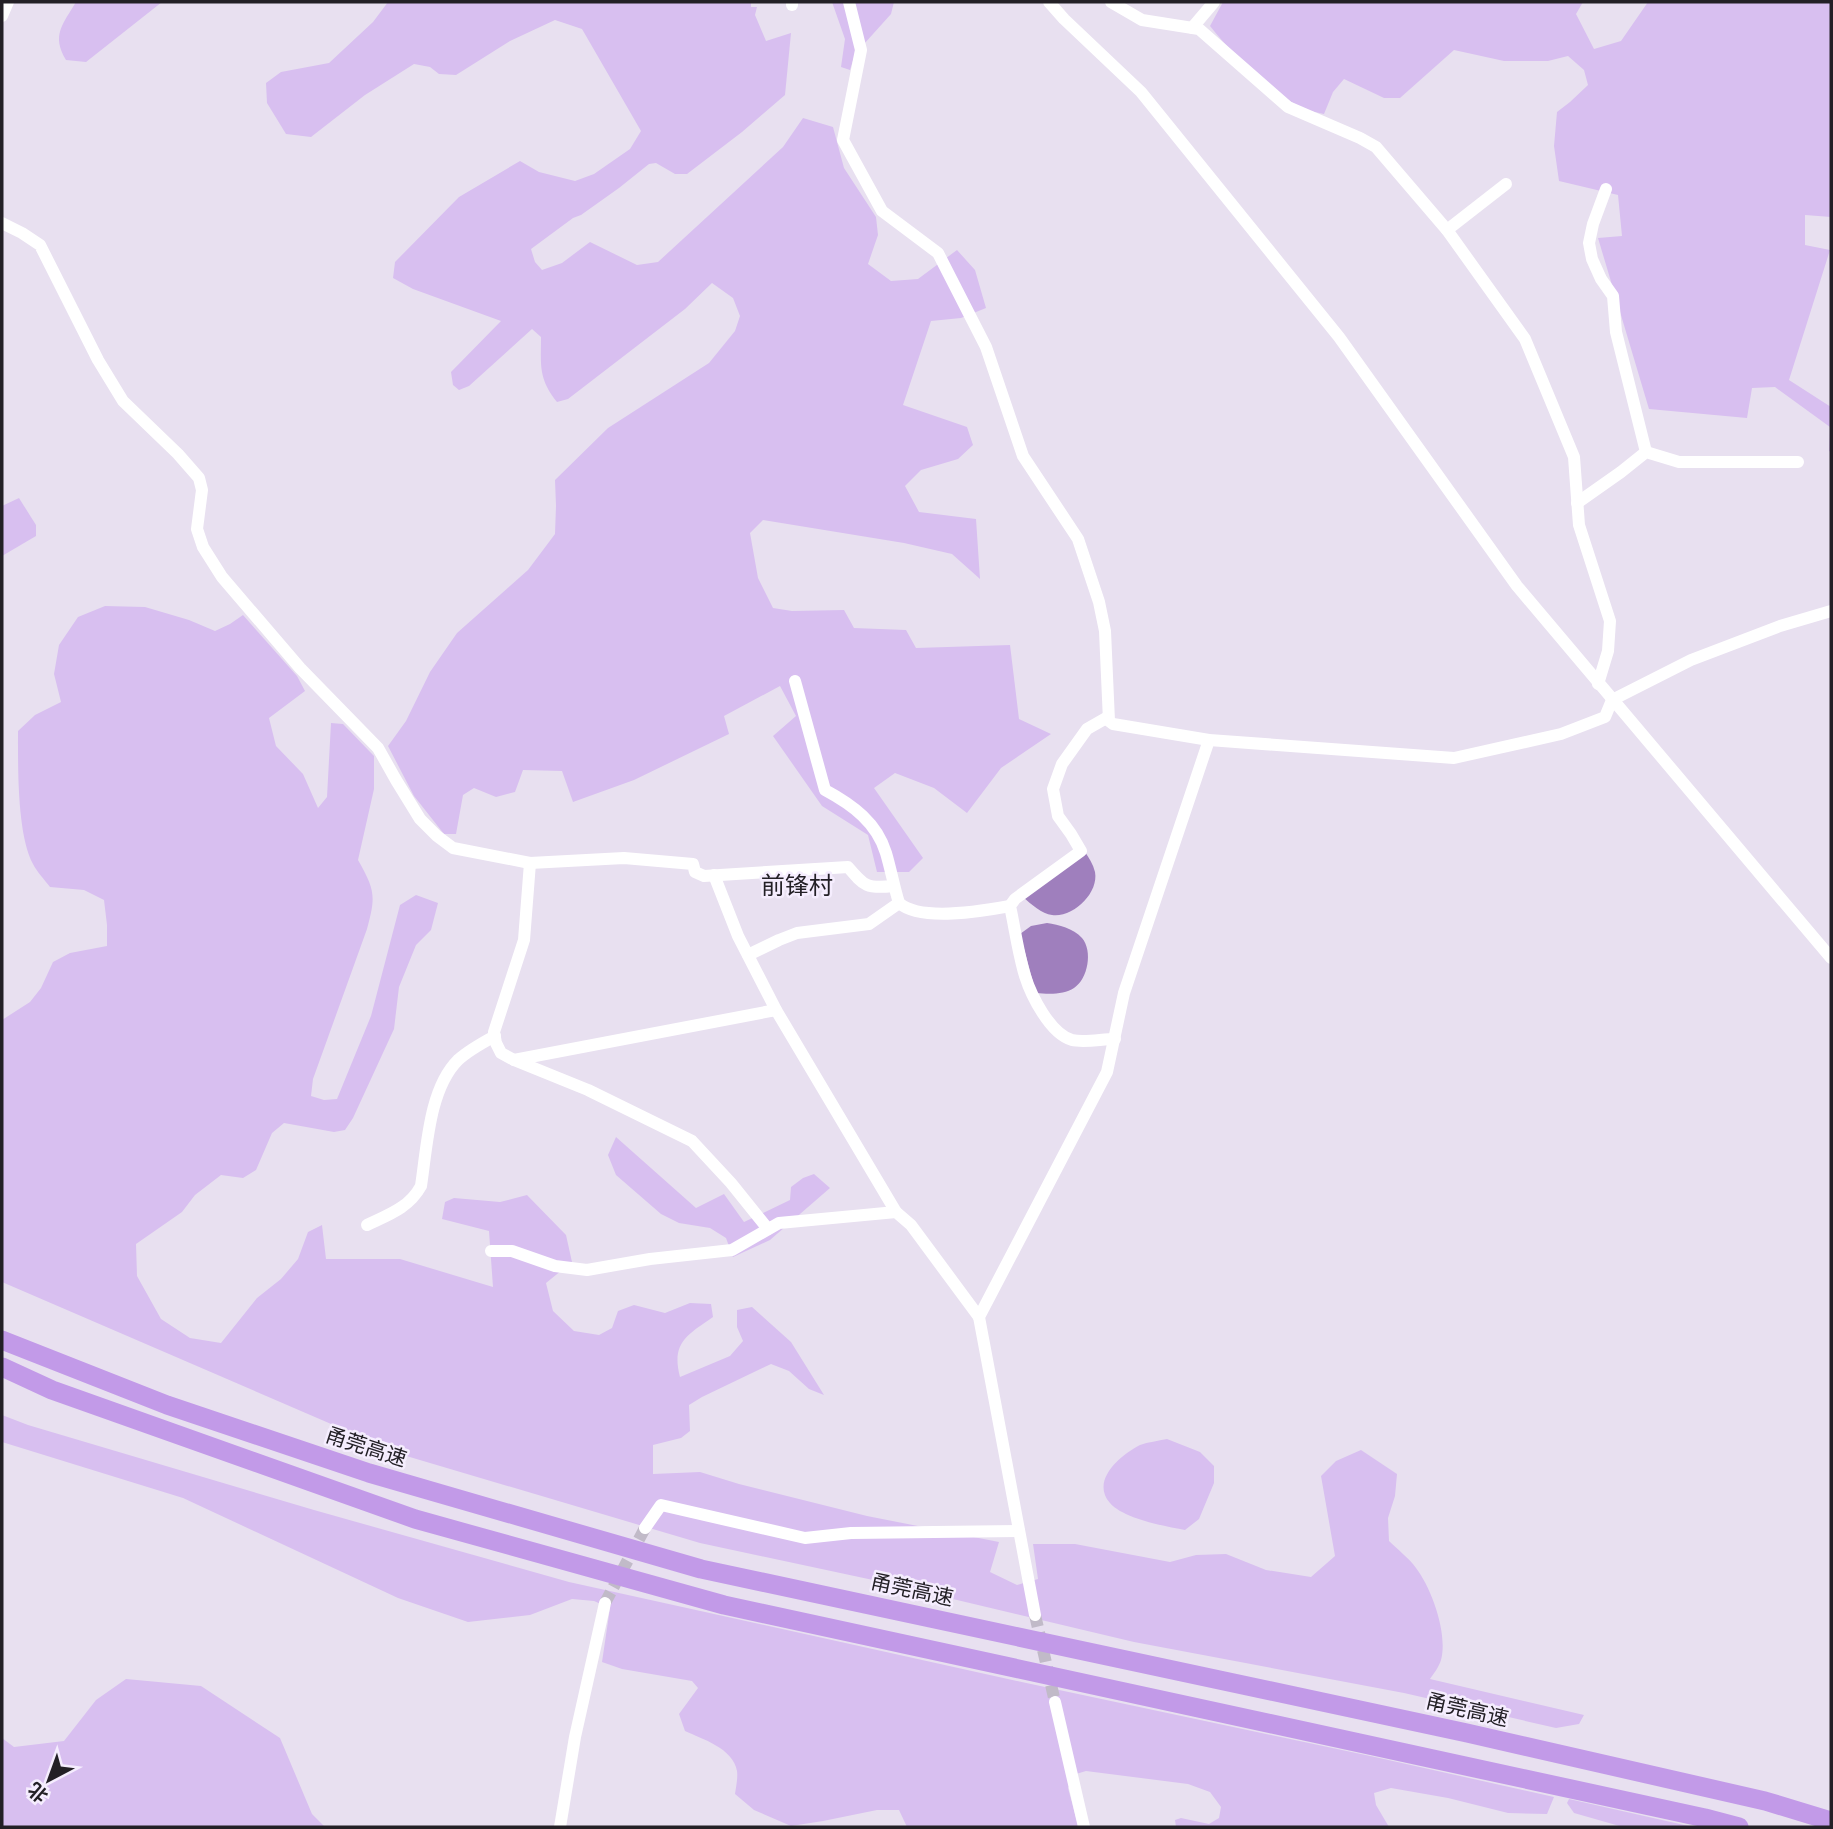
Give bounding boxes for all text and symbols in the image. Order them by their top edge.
district label: 前锋村 [761,869,833,901]
street label: 甬莞高速 [322,1420,411,1473]
street label: 甬莞高速 [868,1567,956,1612]
street label: 甬莞高速 [1423,1686,1511,1733]
north arrow [14,1745,84,1815]
text: 北 [22,1777,54,1809]

